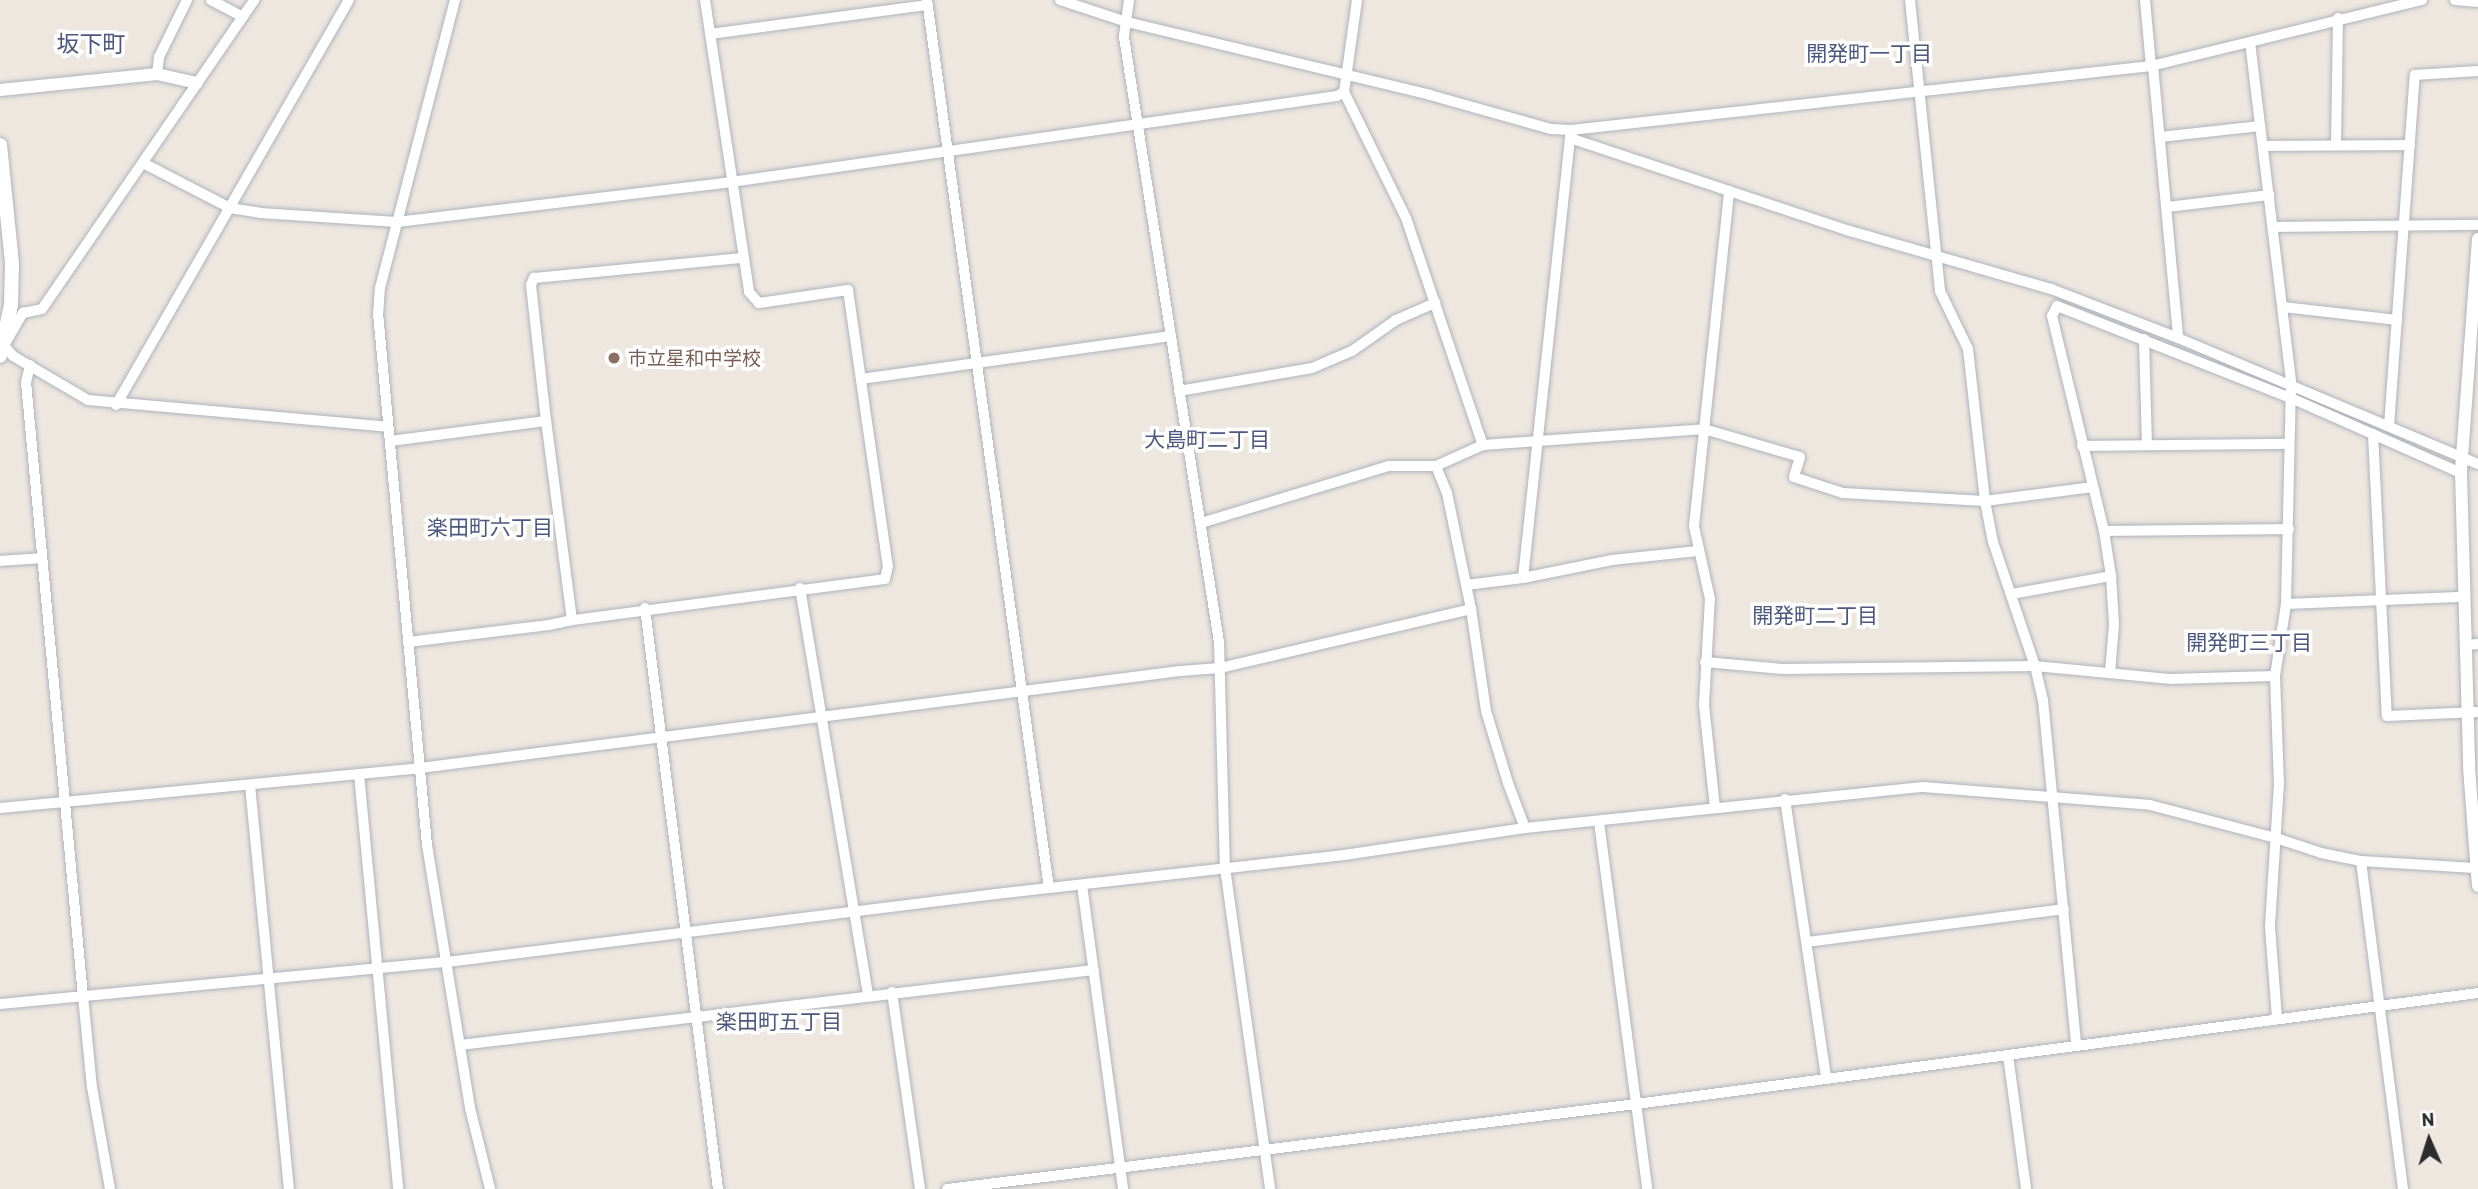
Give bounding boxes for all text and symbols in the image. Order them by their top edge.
district label: 坂下町 [57,29,125,57]
district label: 開発町一丁目 [1806,40,1932,66]
place label: 市立星和中学校 [628,347,761,369]
marker: 市立星和中学校 [606,350,622,366]
district label: 大島町二丁目 [1144,426,1270,452]
district label: 楽田町六丁目 [427,514,553,540]
district label: 開発町二丁目 [1752,602,1878,628]
district label: 開発町三丁目 [2186,629,2312,655]
district label: 楽田町五丁目 [716,1008,842,1034]
north arrow [2394,1105,2464,1175]
text: N [2421,1107,2435,1130]

